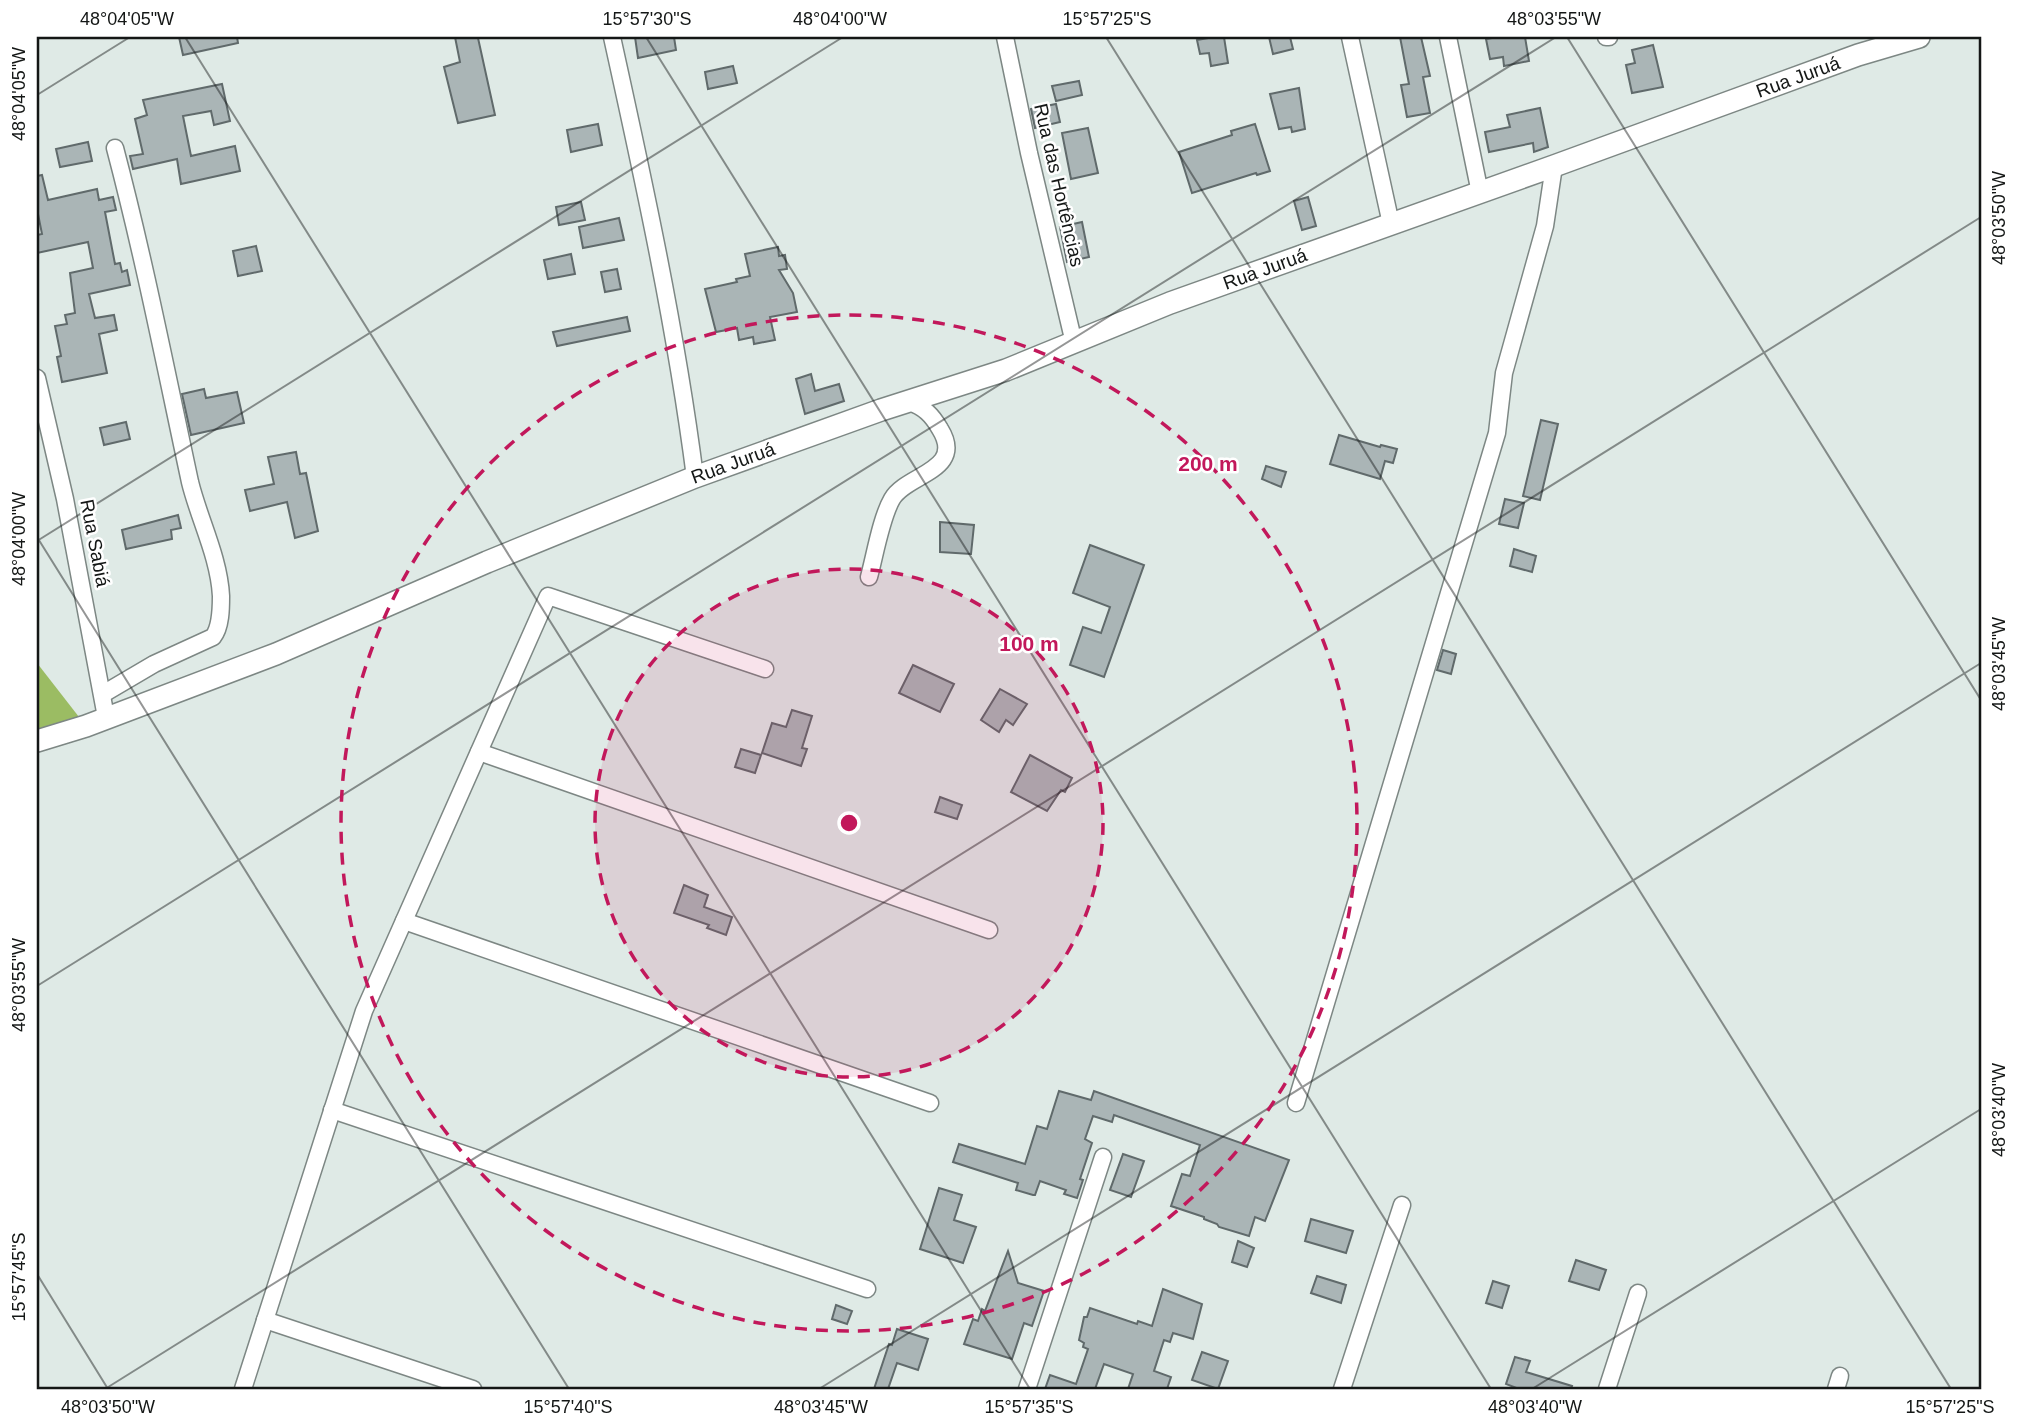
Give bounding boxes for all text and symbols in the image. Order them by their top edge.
text: 48°04'05"W [80,9,174,29]
text: 15°57'30"S [602,9,692,29]
text: 48°04'00"W [793,9,887,29]
text: 15°57'25"S [1062,9,1152,29]
text: 48°03'55"W [1507,9,1601,29]
text: 48°04'05"W [9,47,29,141]
street label: Rua Juruá [1753,52,1843,102]
street label: Rua das Hortências [1030,101,1088,269]
text: 48°03'50"W [1989,171,2009,265]
street label: Rua Juruá [1220,244,1310,294]
street label: Rua Juruá [688,438,778,488]
text: 200 m [1178,452,1238,475]
text: 48°04'00"W [9,492,29,586]
street label: Rua Sabiá [76,497,114,589]
text: 48°03'45"W [1989,617,2009,711]
text: 100 m [999,632,1059,655]
centre of rings [837,811,861,835]
text: 48°03'55"W [9,938,29,1032]
text: 48°03'40"W [1989,1063,2009,1157]
text: 15°57'45"S [9,1232,29,1322]
text: 48°03'50"W [61,1397,155,1417]
text: 15°57'40"S [523,1397,613,1417]
text: 48°03'45"W [774,1397,868,1417]
text: 15°57'35"S [984,1397,1074,1417]
text: 48°03'40"W [1488,1397,1582,1417]
text: 15°57'25"S [1905,1397,1995,1417]

